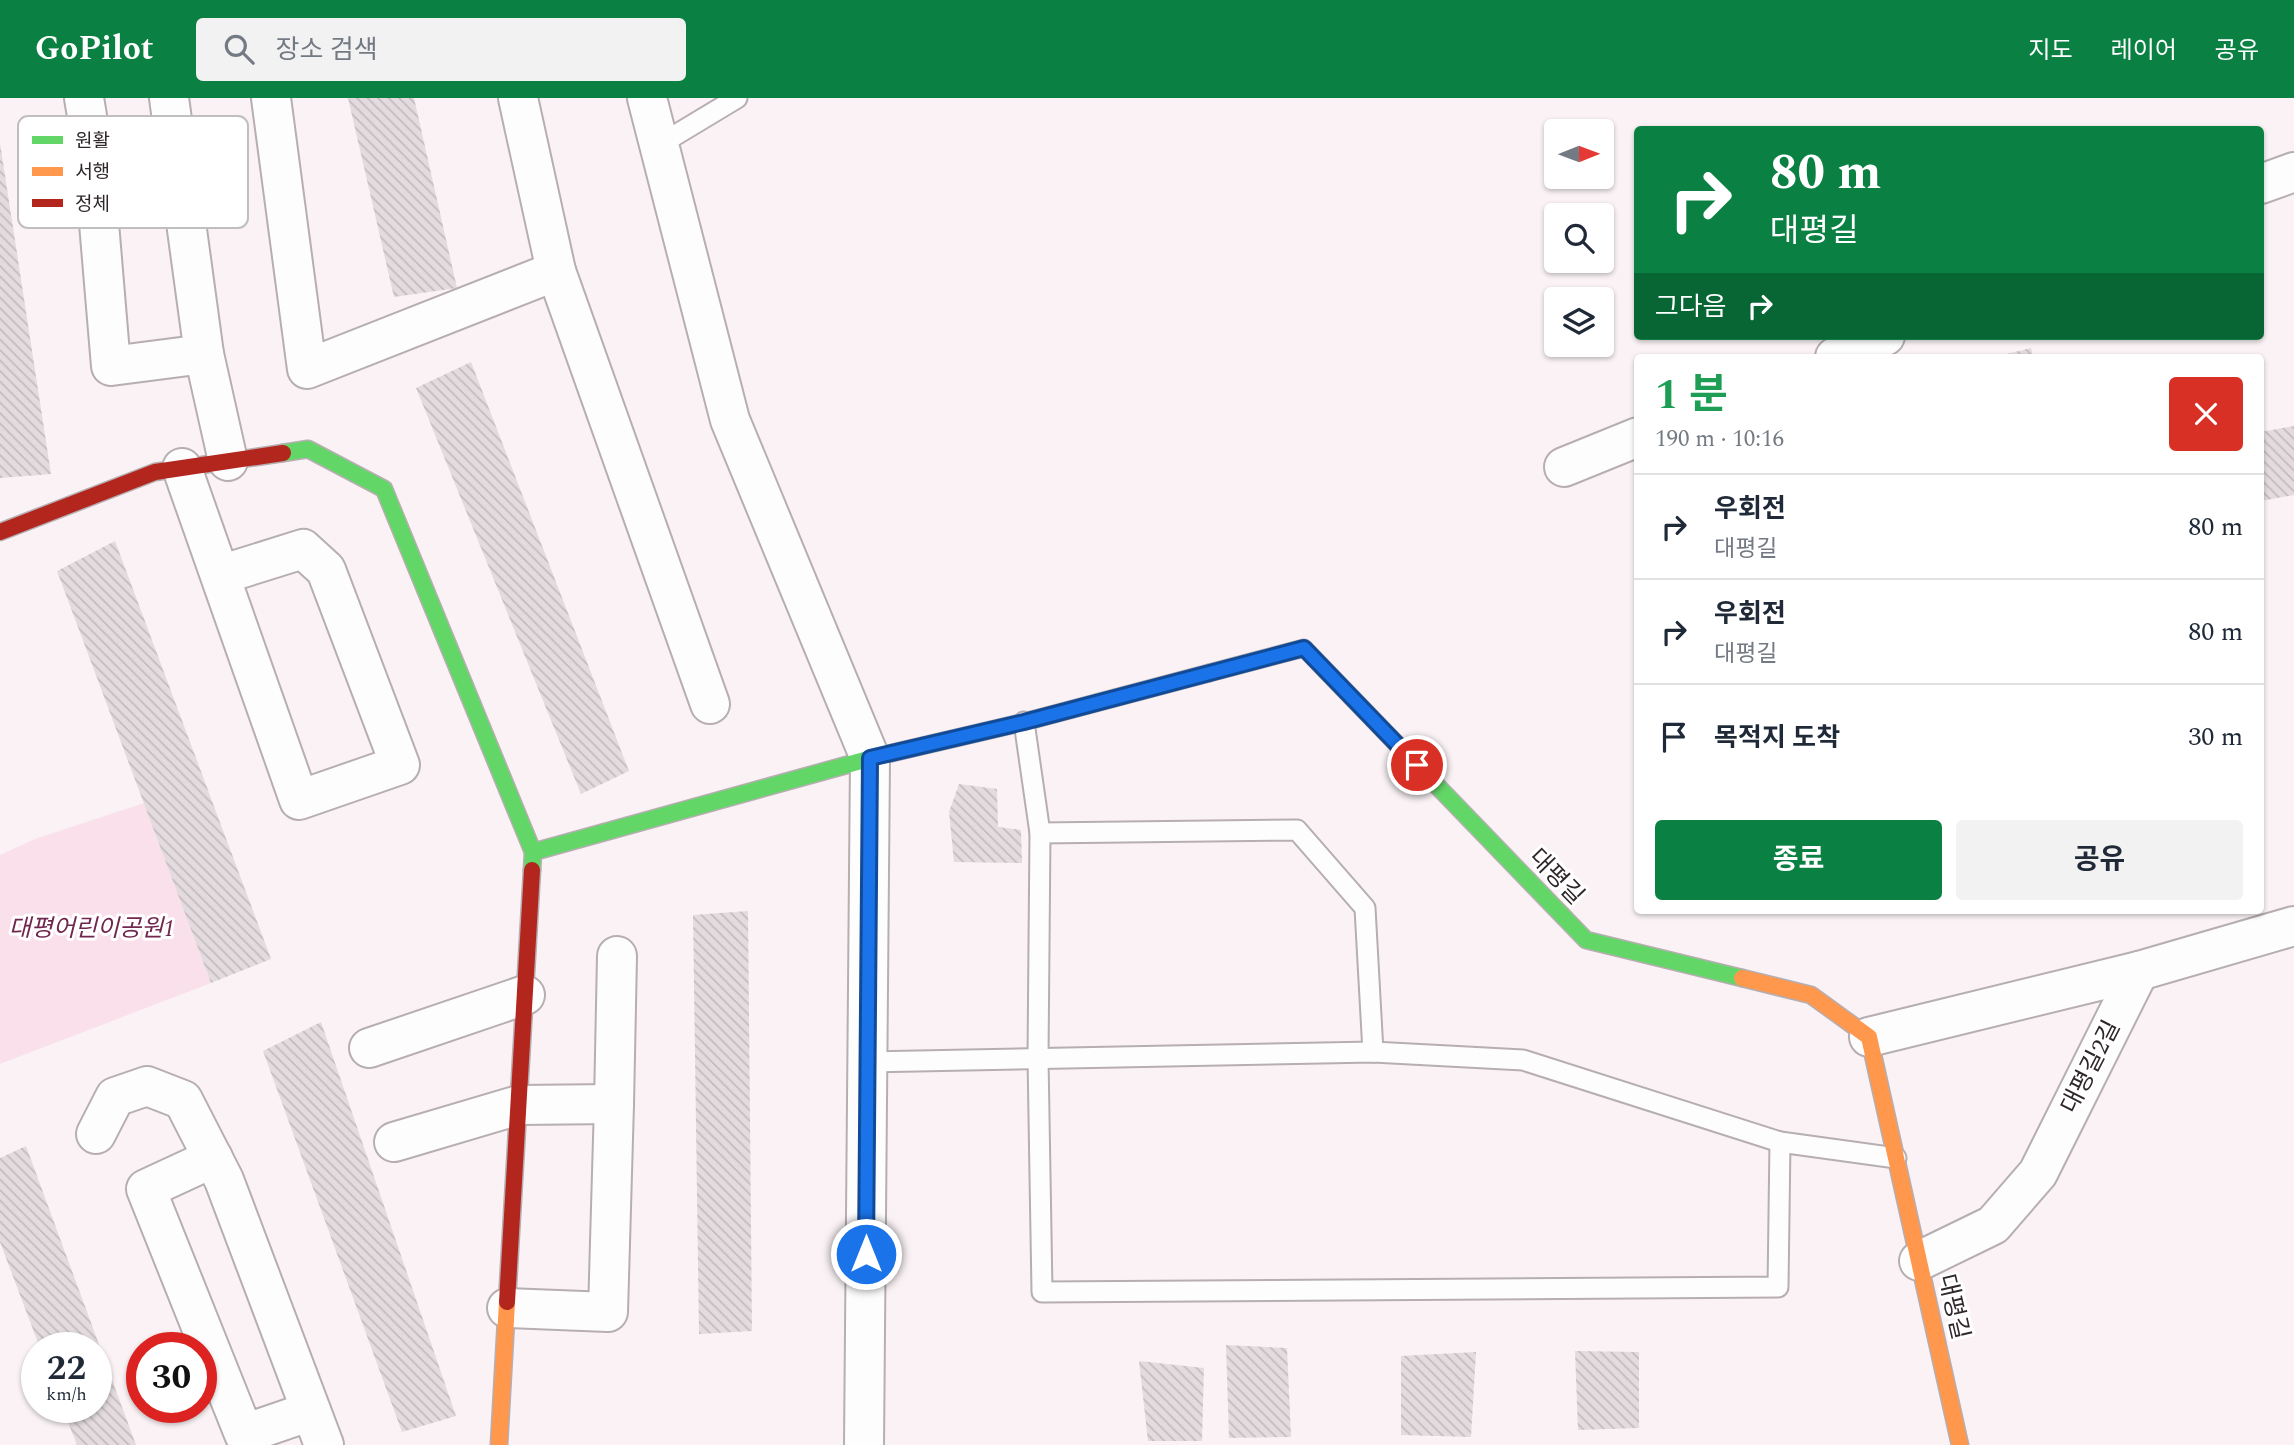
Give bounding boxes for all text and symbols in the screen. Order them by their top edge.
search box [196,18,686,81]
text: GoPilot [35,24,154,74]
icon: search [220,30,258,68]
text: 장소 검색 [276,30,378,70]
text: 지도 [2028,33,2073,69]
text: 레이어 [2111,33,2177,69]
text: 공유 [2215,33,2259,69]
legend [18,116,248,228]
north arrow [1544,119,1614,189]
map controls [1544,119,1614,357]
text: 원활 [75,127,110,156]
text: 80 m [1770,136,1881,211]
icon: right [1655,154,1746,245]
text: 서행 [75,158,110,187]
text: 정체 [75,190,110,219]
button: search [1544,203,1614,273]
text: 대평길 [1770,207,1858,256]
button: layers [1544,287,1614,357]
text: 그다음 [1655,287,1727,327]
icon: right [1741,287,1779,325]
text: 1 분 [1655,364,1728,427]
button: close [2169,377,2243,451]
text: 190 m · 10:16 [1655,422,1784,457]
text: 우회전 [1714,489,1786,529]
text: 80 m [2188,507,2243,547]
icon: right [1655,508,1693,546]
text: 대평길 [1714,532,1777,567]
text: 우회전 [1714,594,1786,634]
text: 80 m [2188,612,2243,652]
icon: right [1655,613,1693,651]
text: 대평길 [1714,637,1777,672]
text: 30 m [2188,717,2243,757]
icon: arrive [1655,718,1693,756]
text: 목적지 도착 [1714,718,1840,758]
pin [1387,735,1447,795]
icon: arrive [1398,746,1436,784]
button: 종료 [1655,820,1942,900]
button: 공유 [1956,820,2243,900]
street label: 대평길 [1520,841,1592,913]
park label: 대평어린이공원1 [9,911,175,947]
street label: 대평길2길 [2052,1014,2130,1120]
position arrow [829,1217,903,1291]
street label: 대평길 [1928,1271,1978,1343]
speed limit sign: 30 [126,1332,217,1423]
text: 22 [47,1342,86,1395]
text: km/h [46,1381,87,1408]

